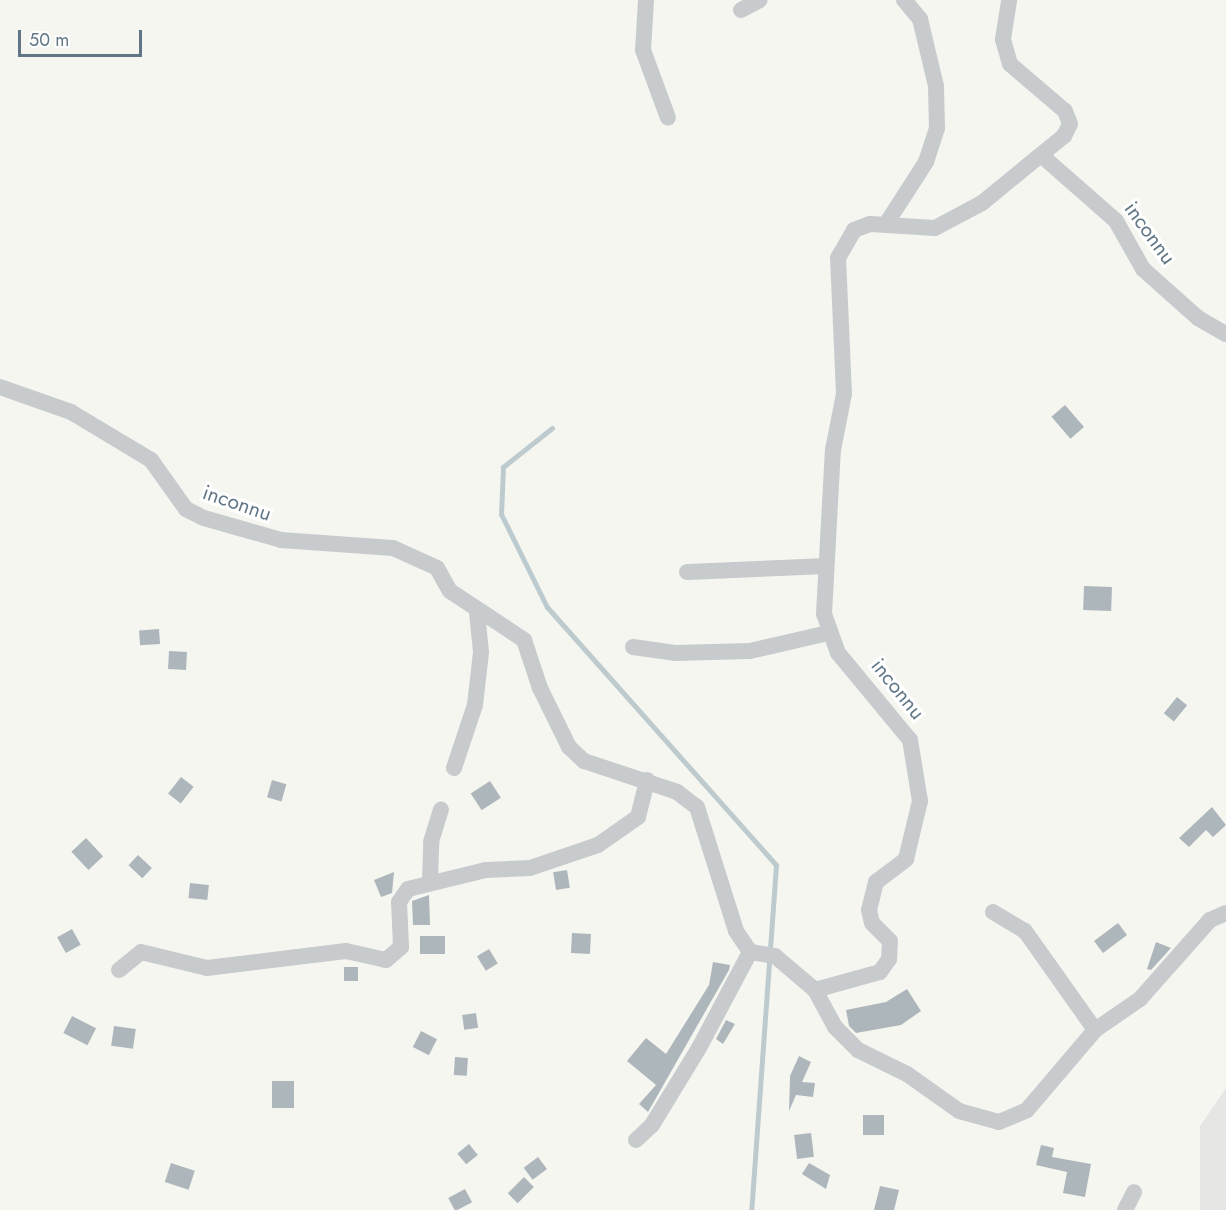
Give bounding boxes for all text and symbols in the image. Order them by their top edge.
scale bar [21,18,146,56]
text: 50 m [29,27,69,53]
street label: inconnu [1119,197,1181,269]
street label: inconnu [199,480,275,526]
street label: inconnu [866,653,930,725]

